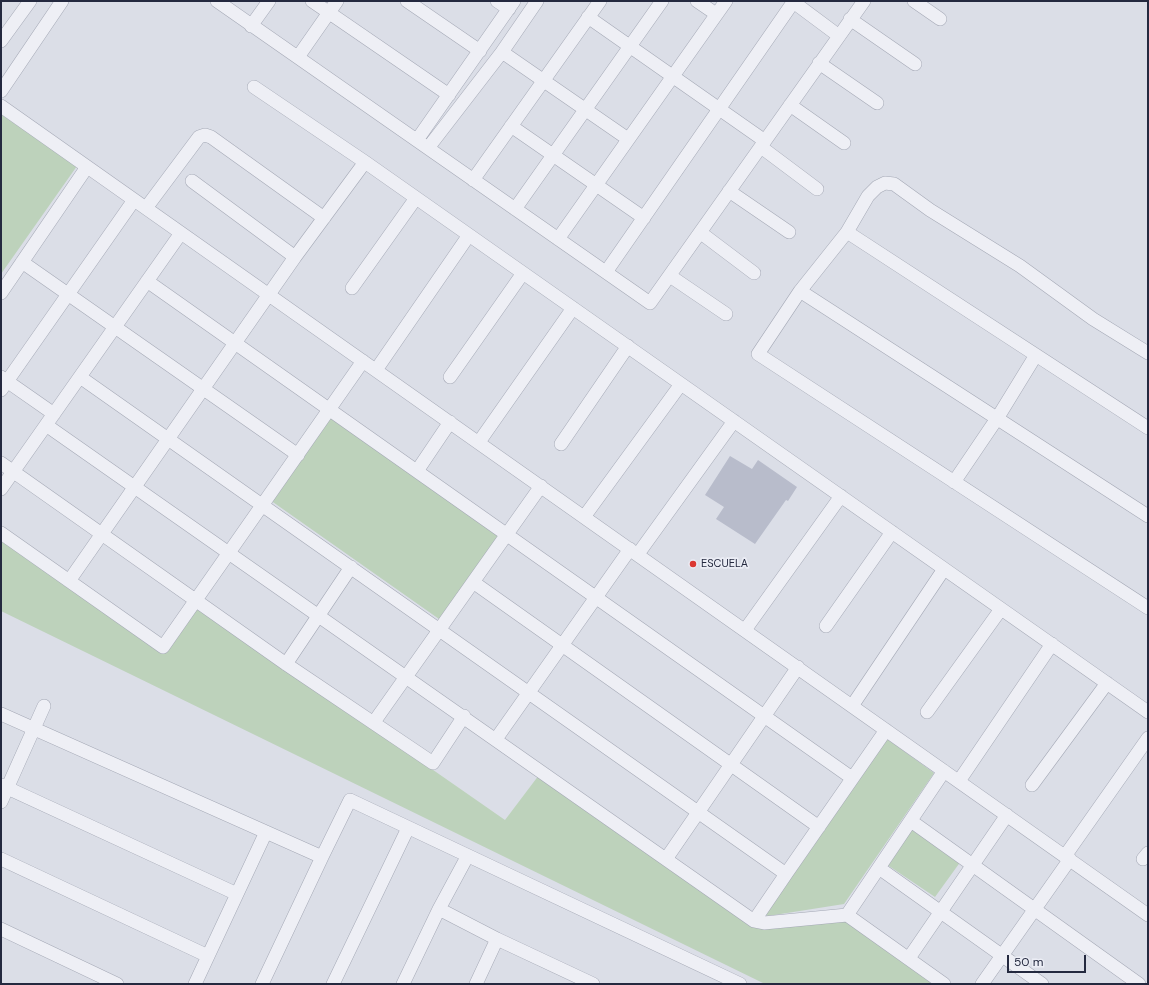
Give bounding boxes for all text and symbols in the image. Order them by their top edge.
place label: ESCUELA [701,557,748,571]
marker: ESCUELA [688,559,698,569]
scale bar [1009,947,1088,973]
text: 50 m [1014,954,1043,970]

